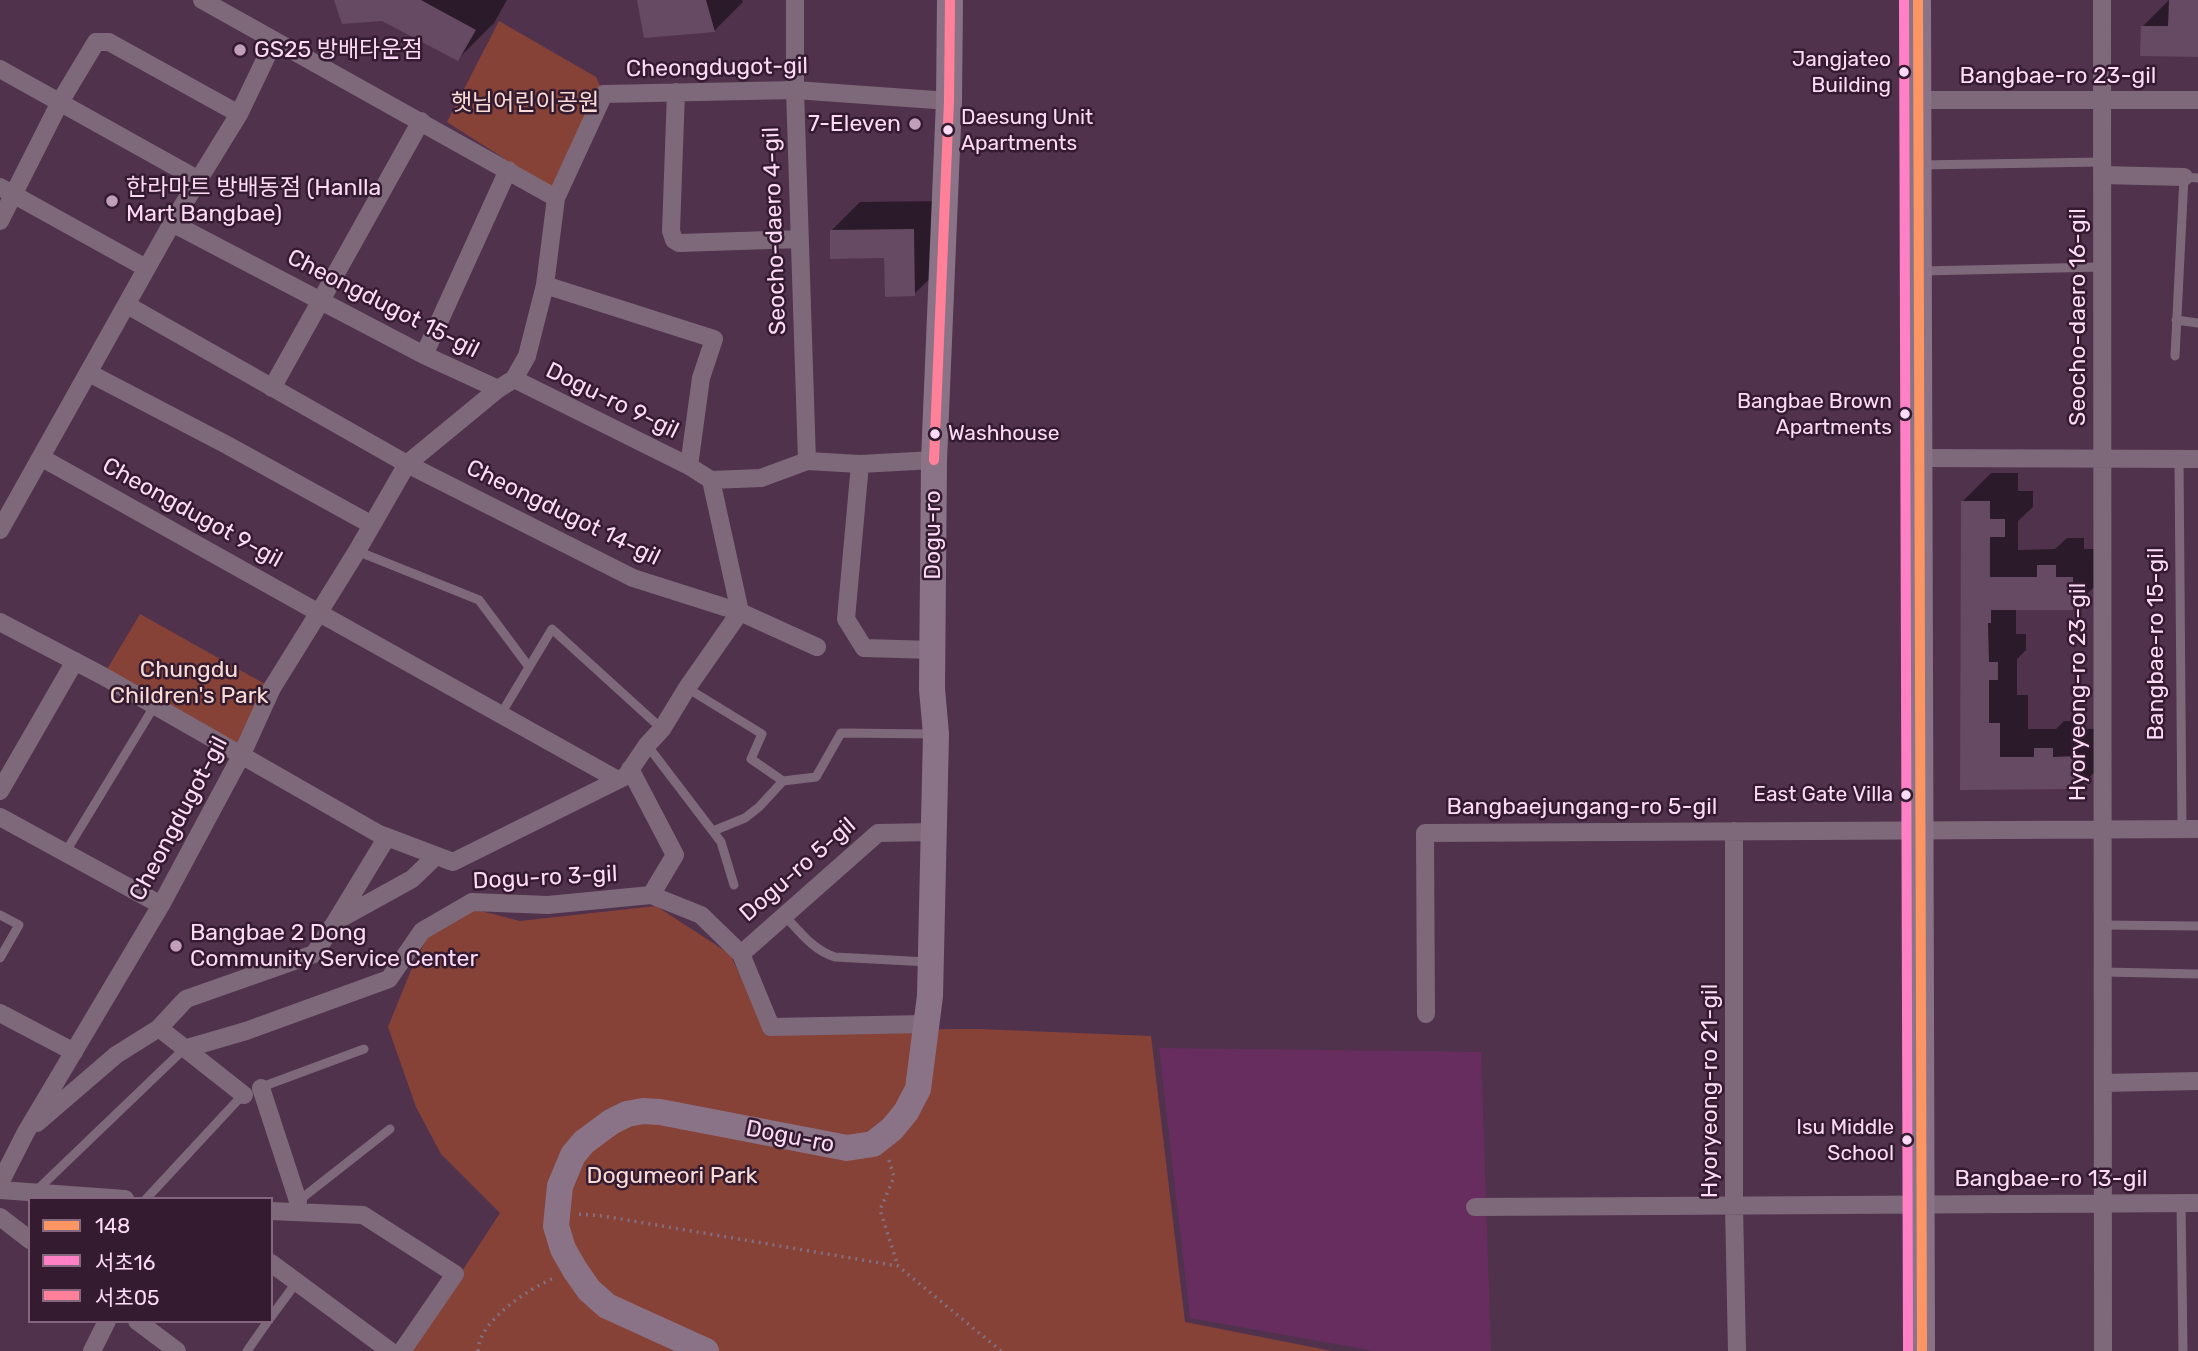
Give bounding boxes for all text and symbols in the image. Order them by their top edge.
place label: GS25 방배타운점 [254,36,423,64]
marker: GS25 방배타운점 [232,42,248,58]
place label: Jangjateo Building [1792,47,1891,97]
street label: Cheongdugot-gil [626,53,808,83]
street label: Bangbae-ro 23-gil [1960,62,2156,90]
marker: Jangjateo Building [1897,65,1911,79]
park label: 햇님어린이공원 [451,89,599,117]
place label: Daesung Unit Apartments [961,105,1093,155]
place label: 7-Eleven [808,110,901,138]
marker: 7-Eleven [907,116,923,132]
marker: Daesung Unit Apartments [941,123,955,137]
street label: Seocho-daero 4-gil [758,126,792,336]
place label: 한라마트 방배동점 (Hanlla Mart Bangbae) [126,174,381,228]
marker: 한라마트 방배동점 (Hanlla Mart Bangbae) [104,193,120,209]
street label: Seocho-daero 16-gil [2064,208,2092,426]
street label: Cheongdugot 15-gil [282,244,484,364]
street label: Dogu-ro 9-gil [541,357,683,445]
place label: Bangbae Brown Apartments [1737,389,1892,439]
marker: Bangbae Brown Apartments [1898,407,1912,421]
place label: Washhouse [948,421,1059,447]
marker: Washhouse [928,427,942,441]
street label: Cheongdugot 9-gil [97,452,287,574]
street label: Cheongdugot 14-gil [462,454,664,572]
street label: Dogu-ro [919,490,947,580]
street label: Bangbae-ro 15-gil [2142,548,2170,740]
street label: Hyoryeong-ro 23-gil [2064,583,2092,801]
park label: Chungdu Children's Park [110,656,268,710]
street label: Cheongdugot-gil [124,732,234,906]
place label: East Gate Villa [1753,782,1893,808]
marker: East Gate Villa [1899,788,1913,802]
street label: Bangbaejungang-ro 5-gil [1447,793,1717,821]
street label: Dogu-ro 5-gil [734,812,862,928]
street label: Dogu-ro 3-gil [472,860,618,896]
place label: Bangbae 2 Dong Community Service Center [190,919,478,973]
marker: Bangbae 2 Dong Community Service Center [168,938,184,954]
street label: Hyoryeong-ro 21-gil [1696,984,1724,1198]
street label: Dogu-ro [743,1115,837,1159]
place label: Isu Middle School [1796,1115,1894,1165]
marker: Isu Middle School [1900,1133,1914,1147]
park label: Dogumeori Park [587,1162,757,1190]
street label: Bangbae-ro 13-gil [1954,1165,2148,1193]
legend [28,1197,273,1323]
text: 148 [95,1213,130,1238]
text: 서초16 [95,1250,155,1275]
text: 서초05 [95,1285,159,1310]

